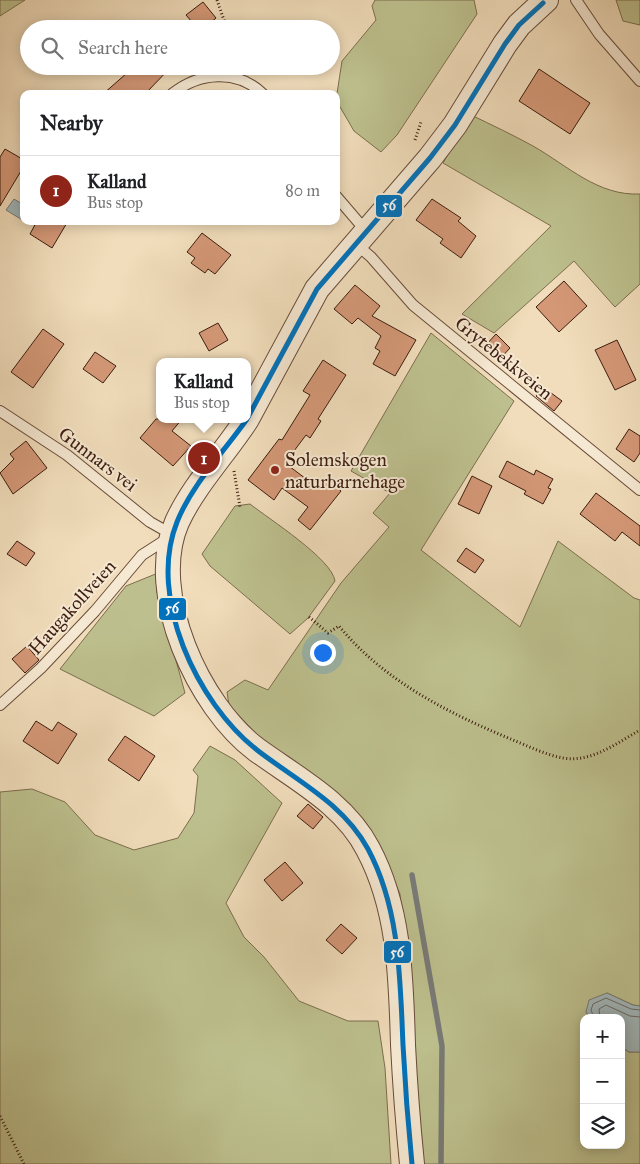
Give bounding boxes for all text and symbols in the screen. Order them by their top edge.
search box [20,20,340,75]
icon: search [38,34,66,62]
text: Search here [78,36,168,59]
text: Nearby [40,110,103,136]
text: Kalland [87,170,147,193]
text: 1 [53,181,59,200]
text: 80 m [285,181,320,200]
text: Bus stop [87,193,143,212]
line badge: 56 [375,194,403,218]
text: 56 [382,197,397,214]
street label: Grytebekkveien [450,311,558,405]
popup [156,358,251,423]
text: Kalland [174,370,233,393]
text: Bus stop [174,393,230,412]
street label: Gunnars vei [54,422,142,496]
pin: 1 [188,439,220,477]
place label: Solemskogen naturbarnehage [285,448,405,494]
marker: Solemskogen naturbarnehage [269,464,281,476]
street label: Haugakollveien [23,555,121,660]
line badge: 56 [158,597,187,621]
text: 56 [165,600,180,617]
your location [310,640,336,666]
line badge: 56 [383,940,412,964]
text: 56 [390,944,405,961]
map controls [580,1014,625,1149]
button: + [580,1014,625,1059]
button: − [580,1059,625,1104]
button: layers [580,1104,625,1149]

